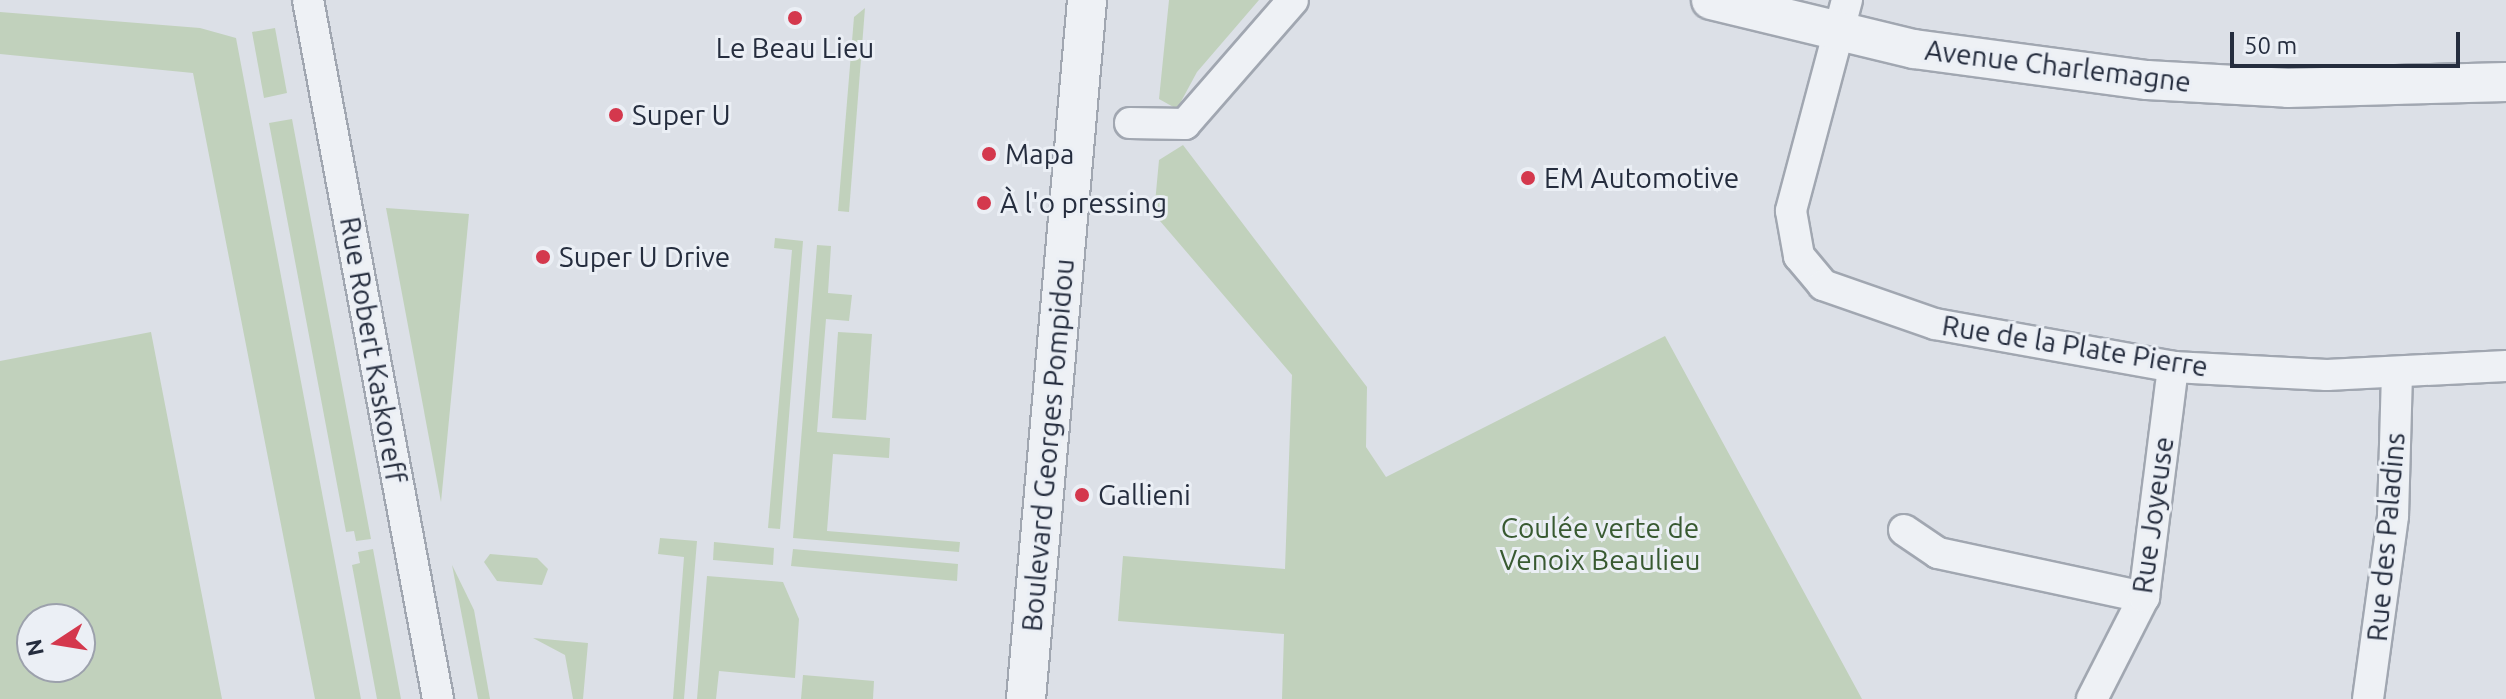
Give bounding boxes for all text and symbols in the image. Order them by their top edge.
marker: Le Beau Lieu [786,9,804,27]
scale bar [2234,16,2464,66]
place label: Le Beau Lieu [716,31,874,65]
text: 50 m [2244,32,2297,59]
street label: Avenue Charlemagne [1923,33,2193,99]
place label: Super U [632,98,731,132]
marker: Super U [607,106,625,124]
place label: Mapa [1005,137,1074,171]
marker: Mapa [980,145,998,163]
place label: EM Automotive [1544,161,1739,195]
marker: EM Automotive [1519,169,1537,187]
place label: À l'o pressing [1000,186,1167,220]
marker: À l'o pressing [975,194,993,212]
street label: Rue Robert Kaskoreff [333,214,413,486]
place label: Super U Drive [559,240,730,274]
marker: Super U Drive [534,248,552,266]
street label: Boulevard Georges Pompidou [1015,257,1081,633]
street label: Rue de la Plate Pierre [1940,308,2210,384]
street label: Rue des Paladins [2360,431,2412,643]
street label: Rue Joyeuse [2125,434,2181,596]
place label: Gallieni [1098,478,1191,512]
marker: Gallieni [1073,486,1091,504]
park label: Coulée verte de Venoix Beaulieu [1499,511,1701,577]
north arrow [16,603,96,683]
text: N [20,637,48,658]

